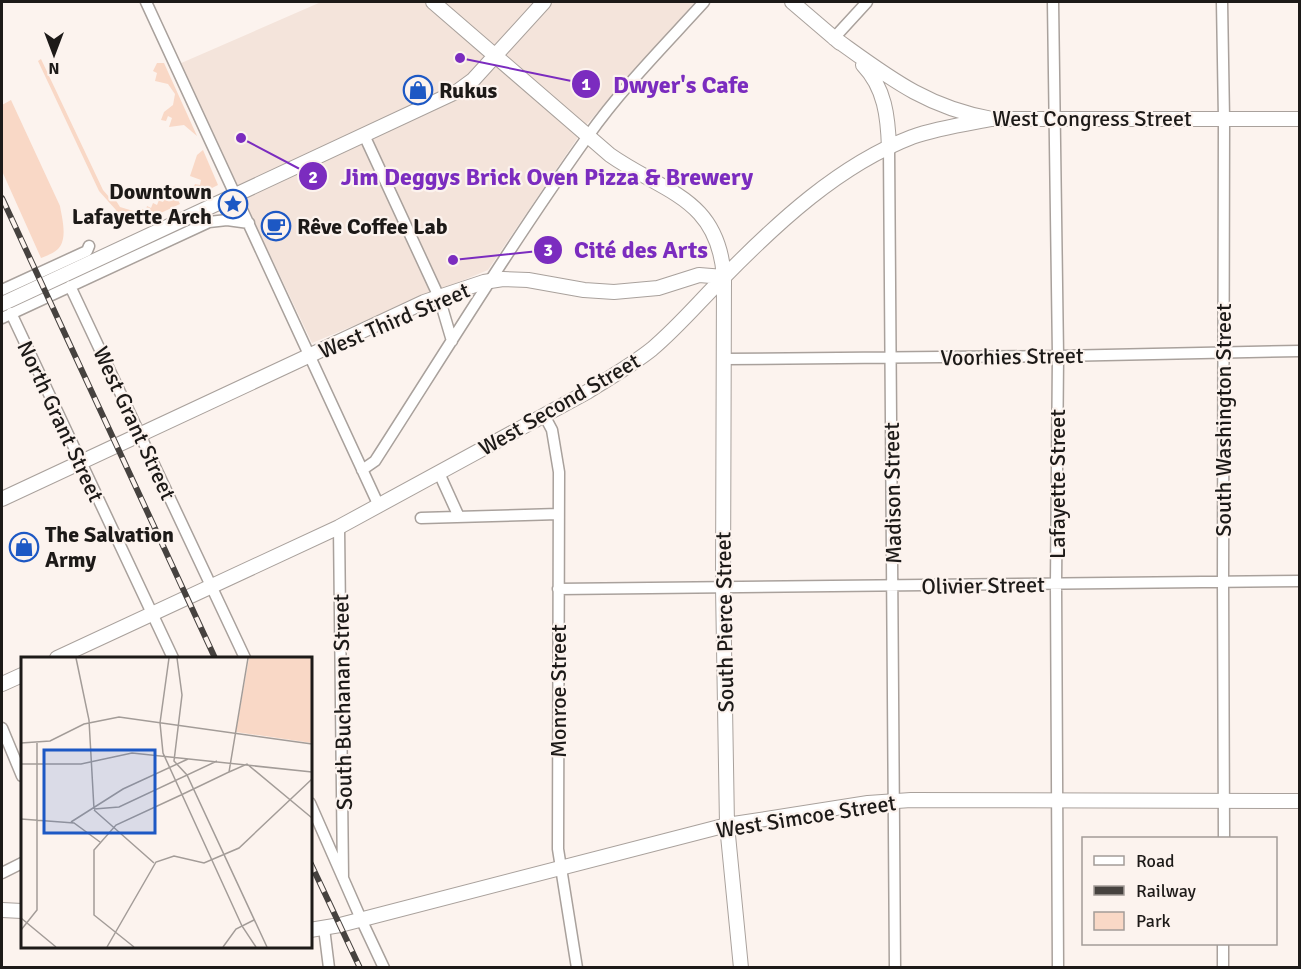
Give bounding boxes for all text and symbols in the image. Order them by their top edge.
north arrow [24,24,84,84]
text: N [48,58,60,78]
callout: Dwyer's Cafe [571,63,761,105]
text: Dwyer's Cafe [613,70,749,100]
text: 1 [581,73,591,95]
shop icon: Rukus [402,74,434,106]
place label: Rukus [439,77,497,104]
street label: West Congress Street [992,105,1192,132]
callout: Jim Deggys Brick Oven Pizza & Brewery [298,155,765,197]
text: Jim Deggys Brick Oven Pizza & Brewery [341,162,753,192]
text: 2 [308,166,318,188]
place label: Downtown Lafayette Arch [72,178,212,230]
place icon: Downtown Lafayette Arch [217,188,249,220]
cafe icon: Rêve Coffee Lab [260,210,292,242]
place label: Rêve Coffee Lab [297,213,448,240]
callout: Cité des Arts [533,229,720,271]
text: Cité des Arts [574,235,708,265]
text: 3 [543,239,553,261]
street label: West Third Street [315,276,474,364]
street label: South Washington Street [1210,303,1237,537]
street label: North Grant Street [11,336,110,506]
street label: West Grant Street [87,342,182,504]
street label: Voorhies Street [940,342,1084,371]
street label: West Second Street [474,347,645,462]
street label: Lafayette Street [1044,409,1071,559]
street label: Madison Street [878,422,907,564]
place label: The Salvation Army [45,521,174,573]
shop icon: The Salvation Army [8,531,40,563]
street label: South Pierce Street [709,531,740,713]
street label: Olivier Street [921,571,1045,600]
street label: South Buchanan Street [327,593,358,810]
street label: Monroe Street [545,624,572,758]
inset map [21,657,312,948]
street label: West Simcoe Street [714,789,898,844]
legend [1082,837,1277,945]
text: Road [1136,850,1175,872]
text: Railway [1136,880,1197,902]
text: Park [1136,910,1171,932]

